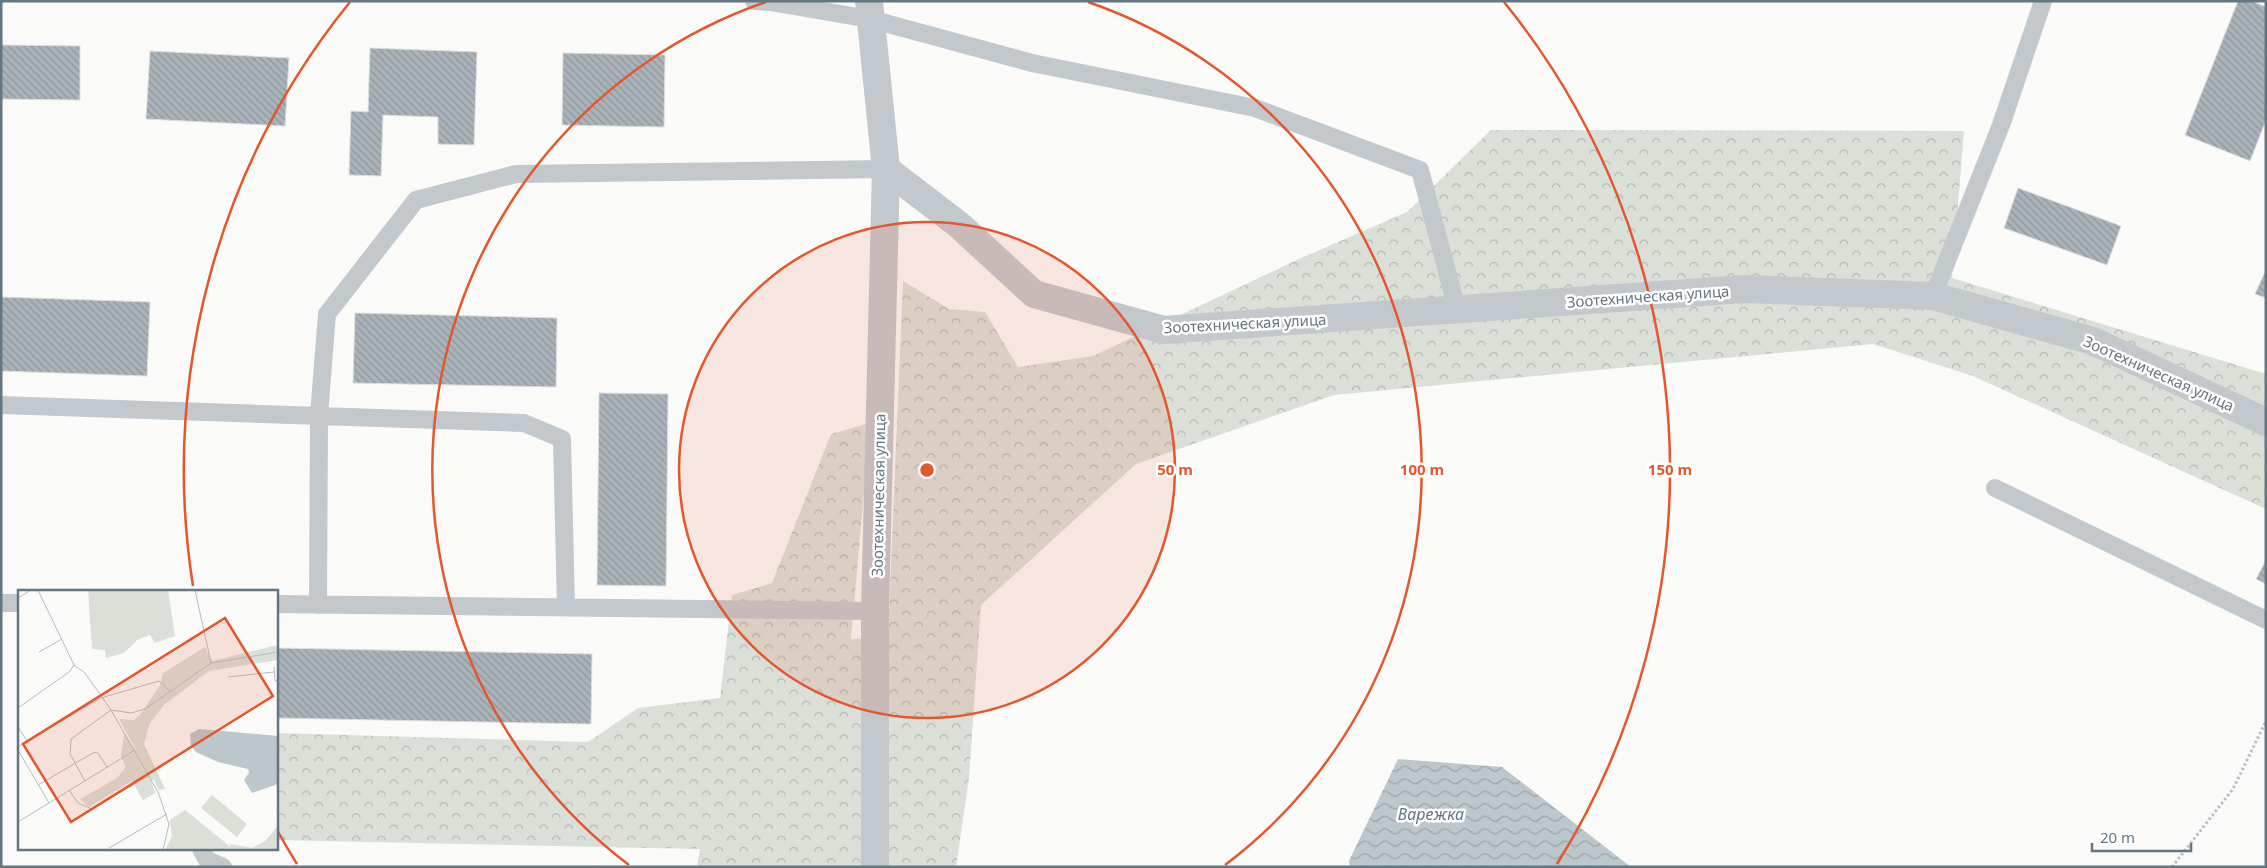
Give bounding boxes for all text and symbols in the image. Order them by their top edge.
street label: Зоотехническая улица [1566,280,1730,312]
street label: Зоотехническая улица [1163,309,1327,337]
street label: Зоотехническая улица [2081,331,2237,415]
street label: Зоотехническая улица [867,413,889,577]
text: 50 m [1157,459,1193,479]
text: 100 m [1400,459,1444,479]
text: 150 m [1648,459,1692,479]
centre of rings [918,461,936,479]
inset map [18,590,278,850]
water label: Варежка [1398,803,1464,825]
scale bar [2092,820,2191,852]
text: 20 m [2100,827,2135,847]

